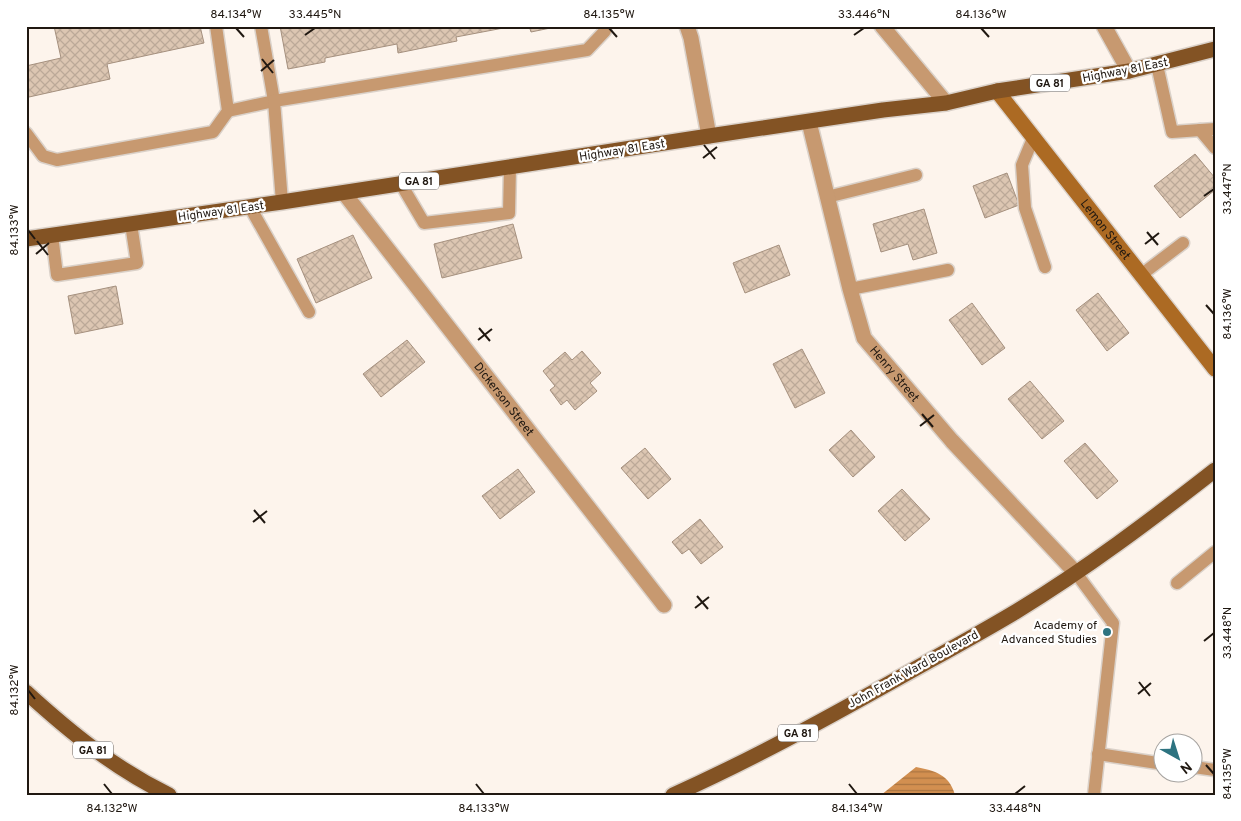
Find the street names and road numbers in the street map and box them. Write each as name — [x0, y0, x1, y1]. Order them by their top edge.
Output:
street label: Highway 81 East — [1081, 55, 1169, 87]
road number: GA 81 — [1030, 75, 1070, 92]
street label: Highway 81 East — [578, 136, 666, 166]
road number: GA 81 — [399, 172, 439, 190]
street label: Lemon Street — [1076, 196, 1134, 264]
street label: Highway 81 East — [177, 198, 265, 226]
street label: Henry Street — [865, 343, 922, 406]
street label: Dickerson Street — [470, 360, 537, 440]
street label: John Frank Ward Boulevard — [845, 627, 981, 712]
road number: GA 81 — [778, 724, 818, 741]
road number: GA 81 — [73, 742, 113, 758]

